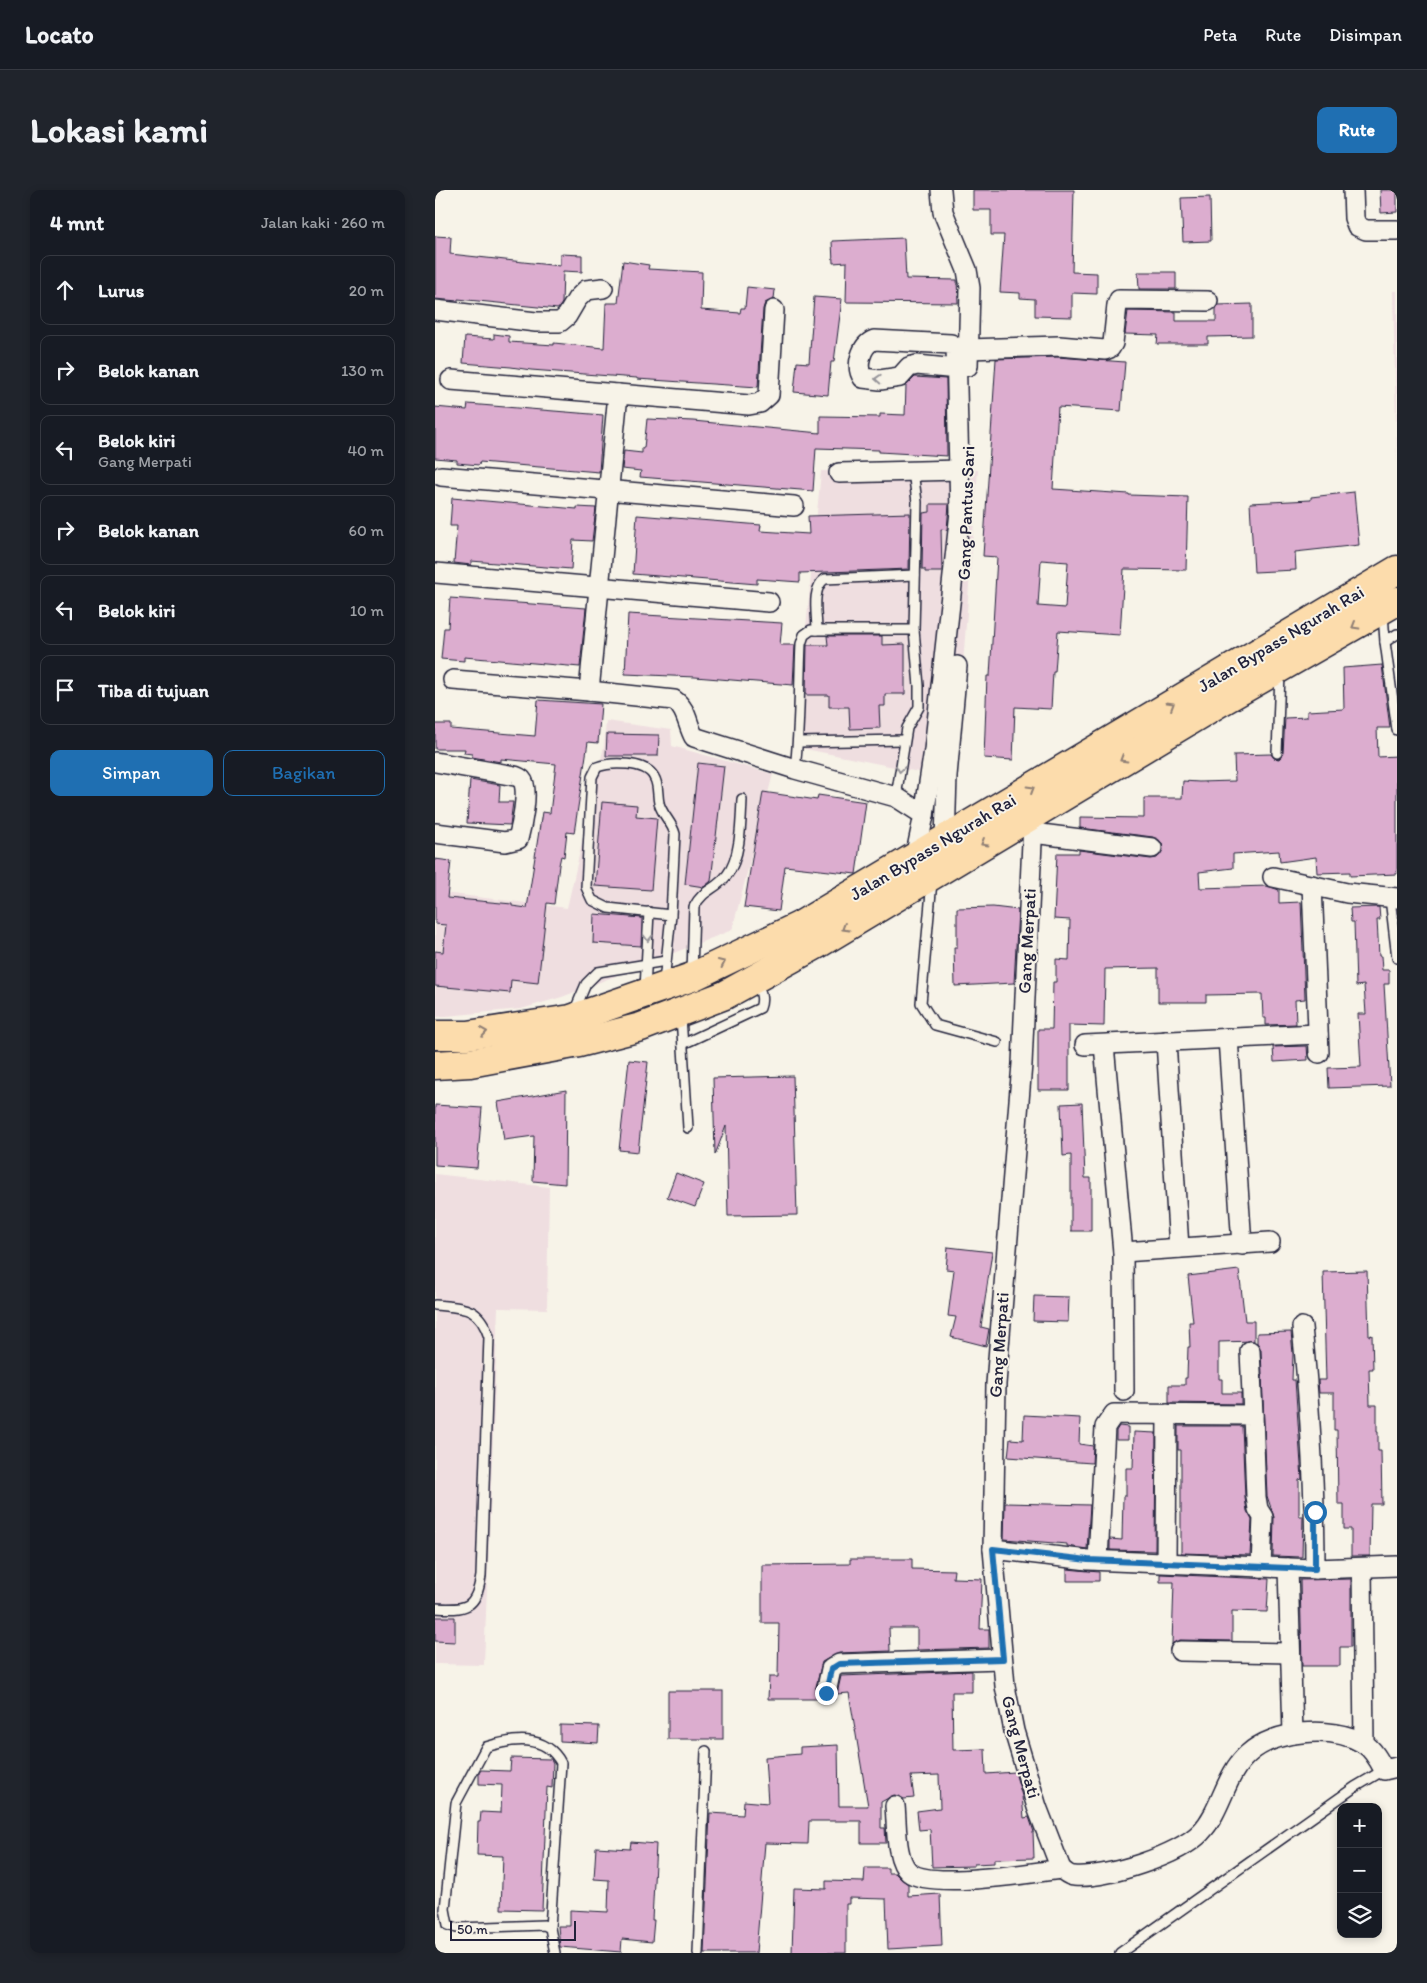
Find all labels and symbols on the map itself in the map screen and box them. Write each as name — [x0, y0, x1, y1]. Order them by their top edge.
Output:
one-way arrow — [874, 374, 882, 385]
street label: Gang Pantus Sari — [953, 445, 979, 581]
street label: Jalan Bypass Ngurah Rai — [1194, 581, 1368, 697]
one-way arrow — [1351, 619, 1360, 629]
one-way arrow — [1165, 702, 1174, 712]
one-way arrow — [1120, 753, 1129, 763]
one-way arrow — [895, 765, 906, 773]
one-way arrow — [1026, 785, 1035, 795]
street label: Jalan Bypass Ngurah Rai — [846, 789, 1020, 905]
one-way arrow — [981, 837, 990, 846]
street label: Gang Merpati — [1013, 888, 1041, 994]
one-way arrow — [842, 921, 851, 931]
one-way arrow — [642, 934, 653, 942]
one-way arrow — [717, 958, 726, 969]
one-way arrow — [479, 1028, 488, 1038]
street label: Gang Merpati — [984, 1292, 1014, 1398]
route start — [1304, 1501, 1327, 1524]
route end — [815, 1682, 838, 1705]
street label: Gang Merpati — [997, 1693, 1045, 1801]
scale bar — [450, 1918, 576, 1941]

